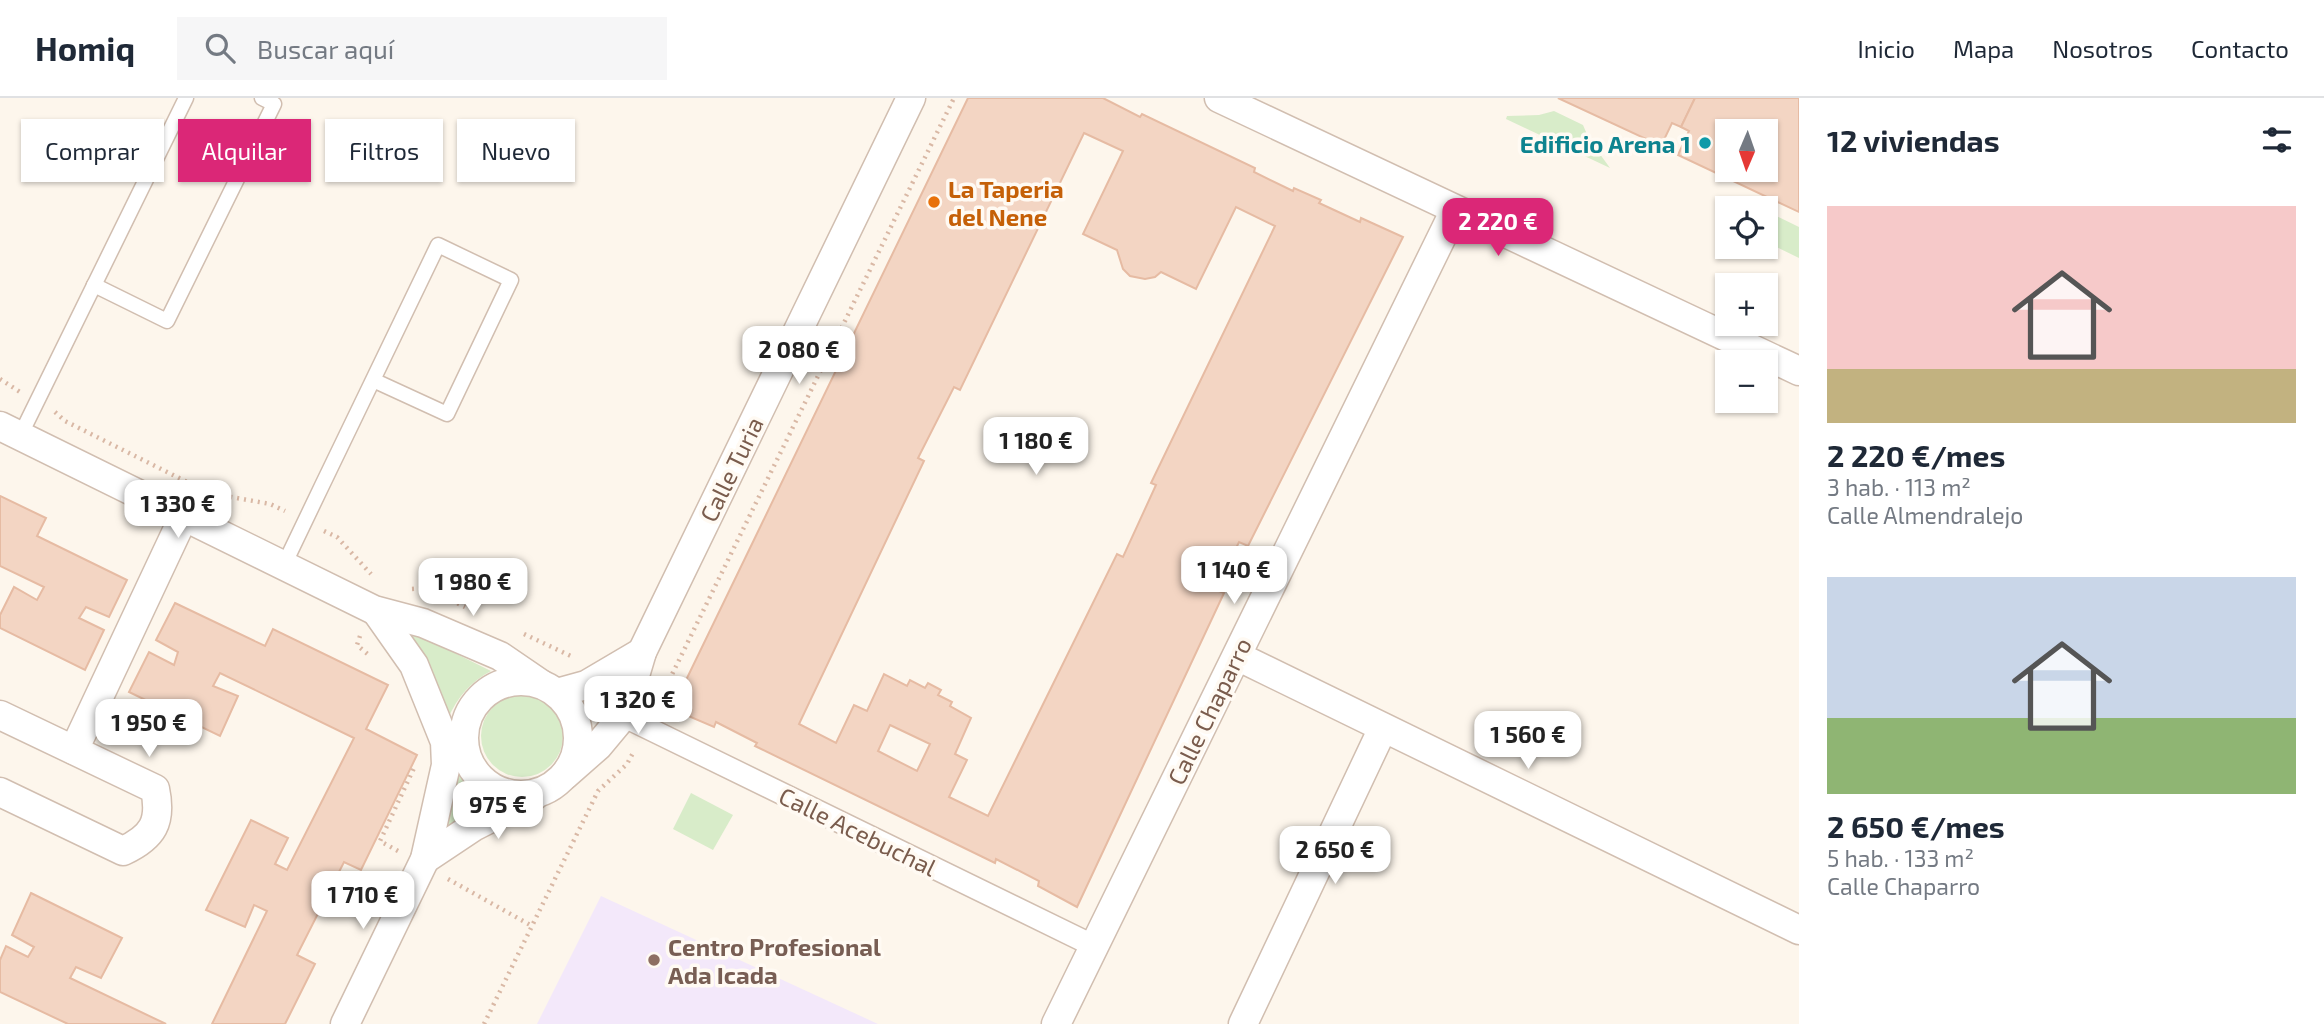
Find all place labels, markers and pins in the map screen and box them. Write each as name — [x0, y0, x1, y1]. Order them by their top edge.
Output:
place label: Edificio Arena 1 — [1520, 129, 1691, 158]
marker: Edificio Arena 1 — [1697, 135, 1713, 151]
place label: La Taperia del Nene — [948, 174, 1064, 231]
marker: La Taperia del Nene — [926, 194, 942, 210]
pin: 2 220 € — [1433, 198, 1563, 258]
pin: 2 080 € — [734, 327, 864, 386]
pin: 1 180 € — [971, 418, 1101, 477]
pin: 1 330 € — [113, 480, 243, 540]
pin: 1 140 € — [1169, 546, 1299, 606]
pin: 1 980 € — [408, 559, 538, 618]
pin: 1 320 € — [573, 676, 703, 736]
pin: 1 950 € — [84, 700, 214, 759]
pin: 1 560 € — [1463, 712, 1593, 771]
pin: 975 € — [449, 782, 547, 841]
pin: 2 650 € — [1270, 826, 1400, 886]
pin: 1 710 € — [298, 872, 428, 931]
place label: Centro Profesional Ada Icada — [668, 932, 881, 989]
marker: Centro Profesional Ada Icada — [646, 952, 662, 968]

